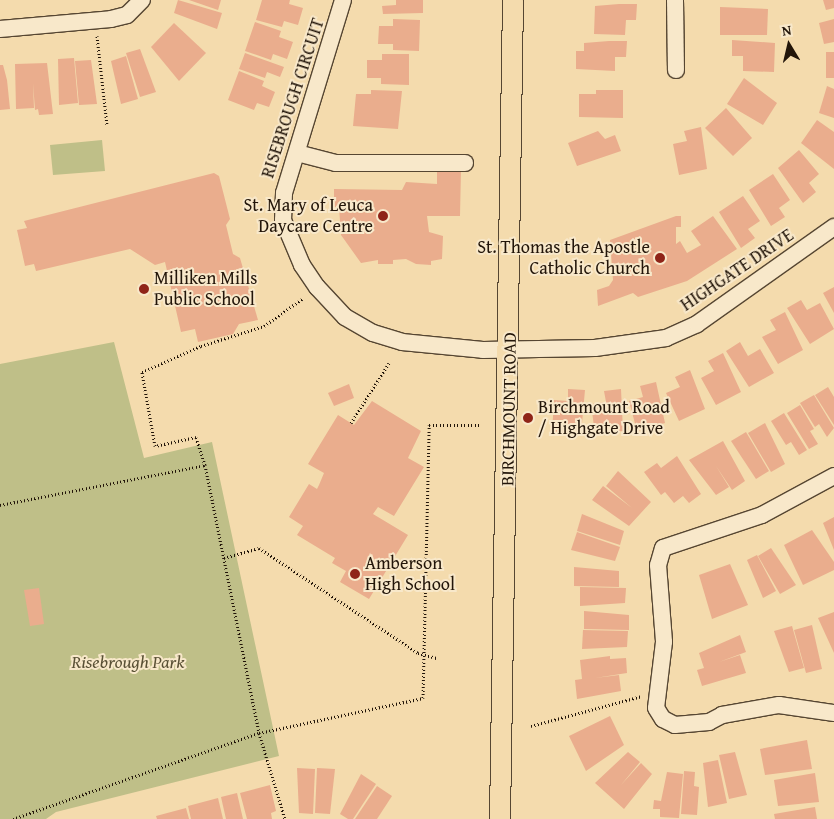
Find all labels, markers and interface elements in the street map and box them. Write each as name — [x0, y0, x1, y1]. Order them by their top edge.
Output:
street label: RISEBROUGH CIRCUIT — [257, 15, 329, 181]
north arrow — [764, 20, 814, 70]
text: N — [780, 20, 793, 41]
place label: St. Mary of Leuca Daycare Centre — [244, 195, 373, 238]
marker: St. Mary of Leuca Daycare Centre — [377, 210, 389, 222]
street label: HIGHGATE DRIVE — [676, 224, 798, 316]
place label: St. Thomas the Apostle Catholic Church — [477, 237, 650, 280]
marker: St. Thomas the Apostle Catholic Church — [654, 252, 666, 264]
place label: Milliken Mills Public School — [154, 268, 257, 310]
marker: Milliken Mills Public School — [138, 283, 150, 295]
street label: BIRCHMOUNT ROAD — [497, 332, 521, 486]
place label: Birchmount Road / Highgate Drive — [538, 397, 670, 439]
marker: Birchmount Road / Highgate Drive — [522, 412, 534, 424]
place label: Amberson High School — [365, 553, 455, 596]
marker: Amberson High School — [349, 568, 361, 580]
park label: Risebrough Park — [72, 651, 184, 673]

